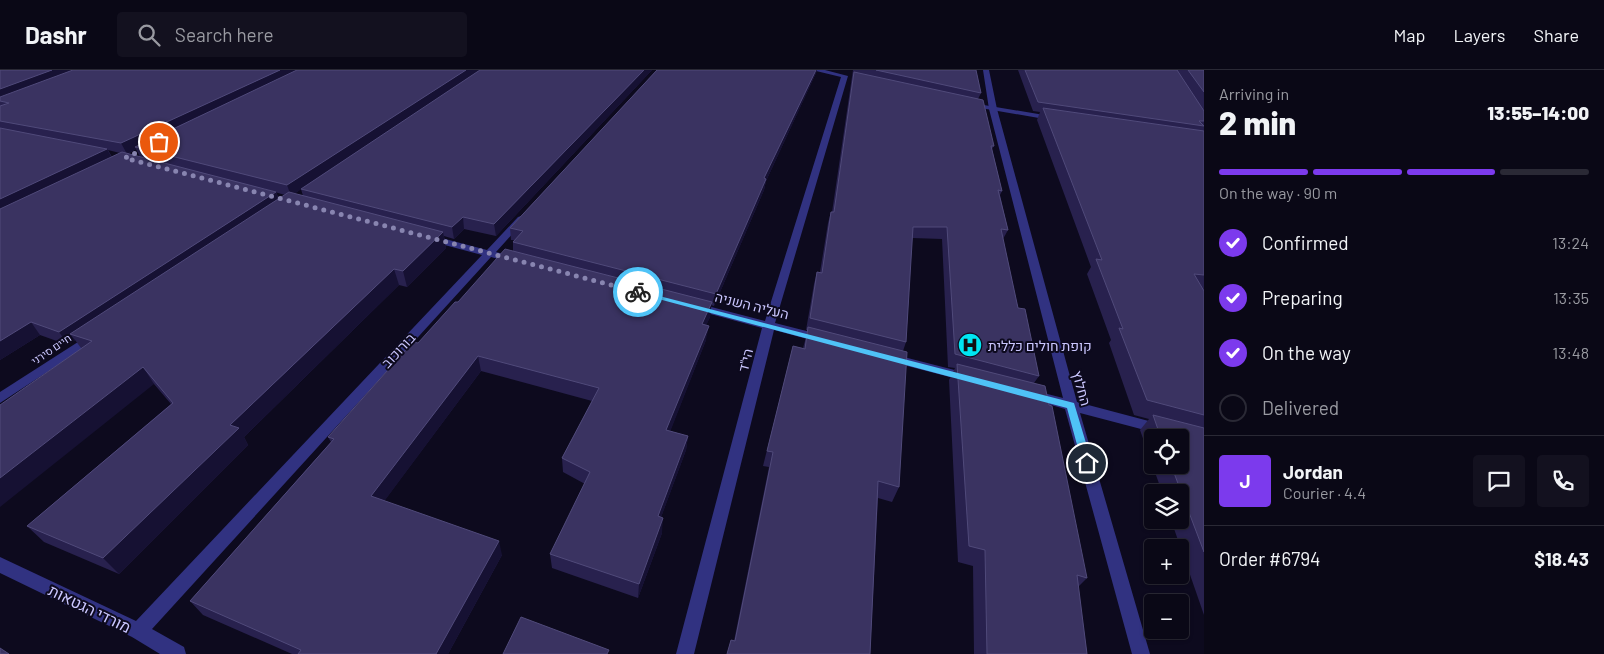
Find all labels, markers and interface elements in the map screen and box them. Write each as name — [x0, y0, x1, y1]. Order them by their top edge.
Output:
search box — [117, 12, 467, 57]
text: Dashr — [25, 20, 87, 49]
icon: search — [135, 21, 163, 49]
text: Search here — [175, 23, 274, 46]
text: Map — [1393, 24, 1425, 46]
text: Layers — [1453, 24, 1506, 46]
text: Share — [1534, 24, 1579, 46]
text: Arriving in — [1219, 84, 1289, 103]
text: 13:55–14:00 — [1487, 101, 1589, 124]
text: 2 min — [1219, 103, 1296, 141]
pin — [138, 121, 180, 163]
icon: bag — [145, 128, 173, 156]
text: On the way · 90 m — [1219, 183, 1337, 202]
icon: check — [1219, 229, 1247, 257]
text: Confirmed — [1262, 231, 1349, 254]
text: 13:24 — [1552, 233, 1589, 252]
courier — [613, 267, 663, 317]
icon: bike — [624, 278, 652, 306]
icon: check — [1219, 284, 1247, 312]
text: Preparing — [1262, 286, 1343, 309]
street label: העליה השניה — [713, 288, 791, 322]
text: 13:35 — [1553, 288, 1589, 307]
street label: בורוכוב — [378, 329, 419, 371]
street label: חיים סירני — [28, 331, 74, 367]
hospital icon: קופת חולים כללית — [957, 332, 983, 358]
place label: קופת חולים כללית — [988, 337, 1092, 354]
icon: check — [1219, 339, 1247, 367]
text: On the way — [1262, 341, 1351, 364]
text: 13:48 — [1553, 343, 1589, 362]
street label: הי"ד — [734, 347, 756, 373]
street label: החלוץ — [1069, 369, 1095, 407]
text: Delivered — [1262, 396, 1339, 419]
map controls — [1144, 429, 1189, 639]
button: locate — [1144, 429, 1189, 474]
pin — [1066, 442, 1108, 484]
icon: home — [1073, 449, 1101, 477]
button: chat — [1473, 455, 1525, 507]
button: phone — [1537, 455, 1589, 507]
text: Jordan — [1283, 460, 1343, 483]
text: J — [1239, 469, 1251, 492]
text: Courier · 4.4 — [1283, 483, 1366, 502]
button: layers — [1144, 484, 1189, 529]
button: + — [1144, 539, 1189, 584]
text: Order #6794 — [1219, 547, 1321, 570]
text: $18.43 — [1534, 547, 1589, 570]
street label: מורדי הגטאות — [46, 580, 134, 636]
button: − — [1144, 594, 1189, 639]

